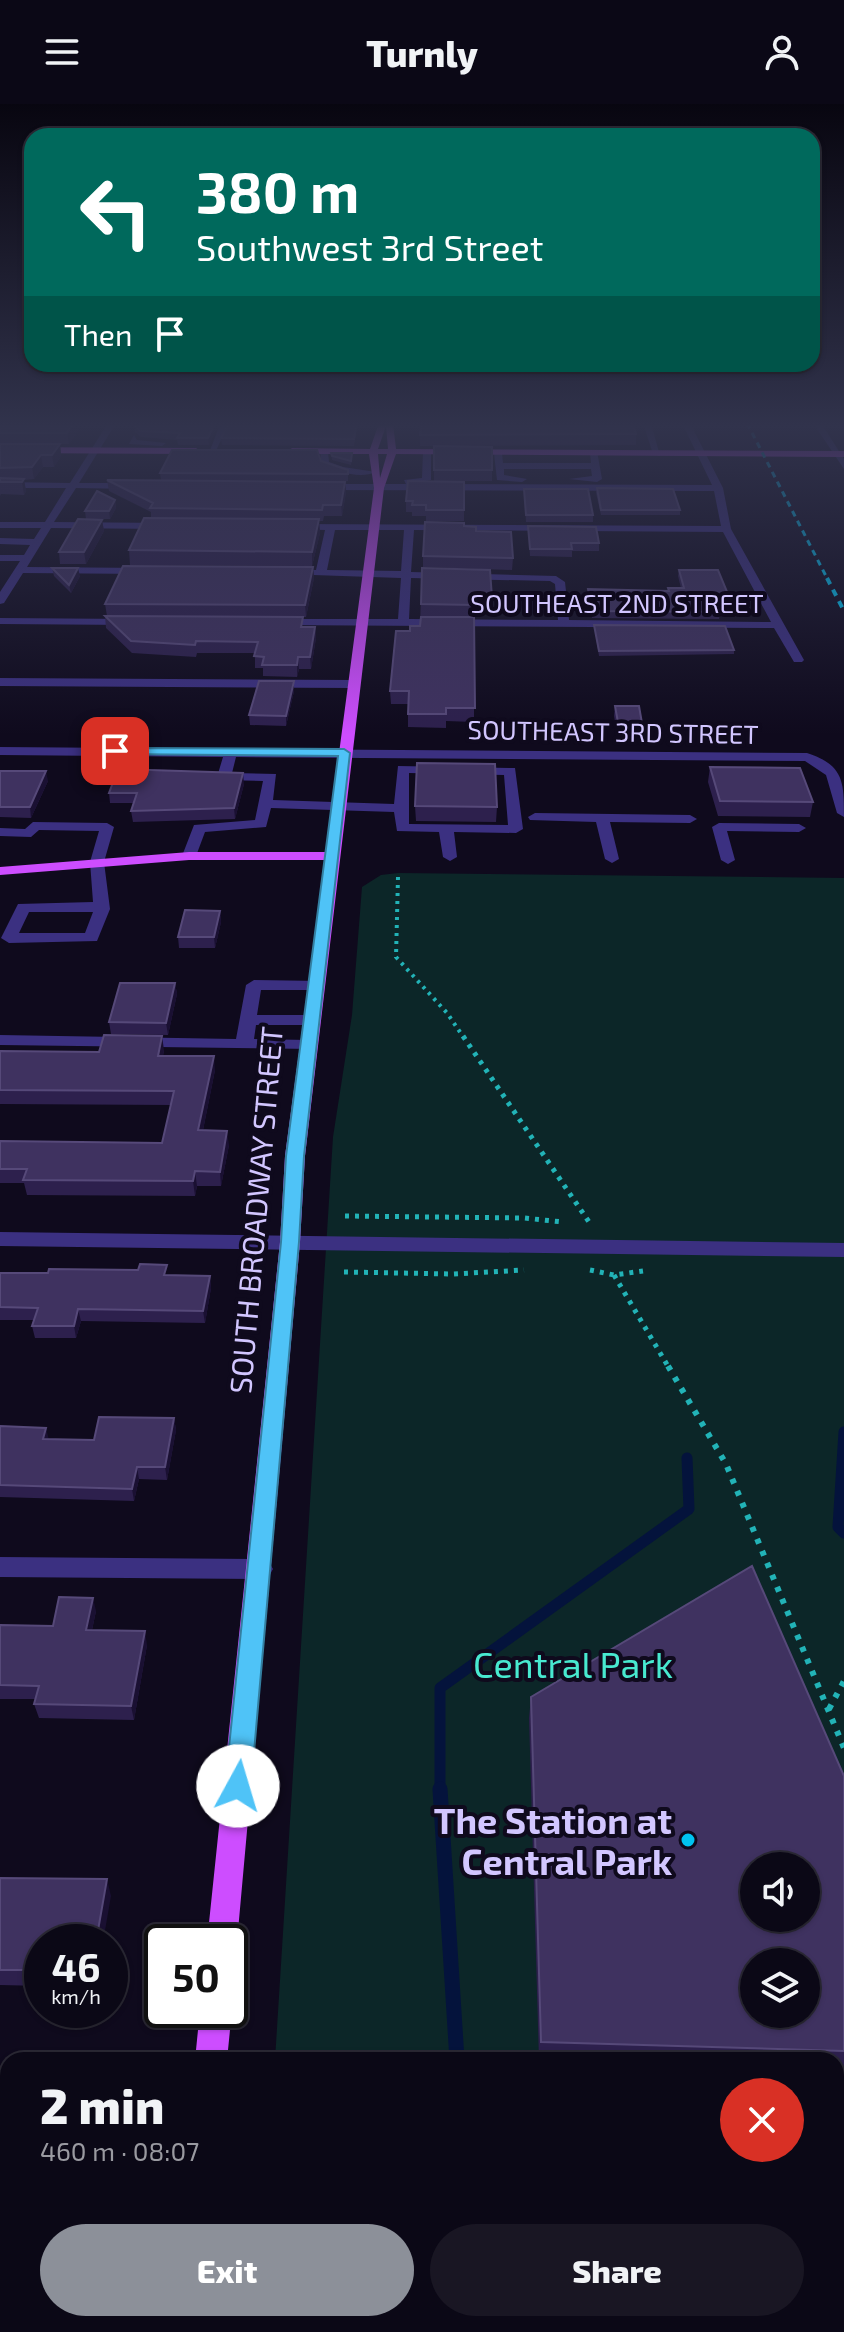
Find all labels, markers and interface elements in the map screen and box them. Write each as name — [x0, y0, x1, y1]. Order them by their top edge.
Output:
icon: menu — [40, 30, 84, 74]
icon: person — [760, 30, 804, 74]
text: Turnly — [366, 31, 478, 74]
text: 380 m — [196, 157, 359, 224]
icon: left — [64, 160, 168, 264]
text: Southwest 3rd Street — [196, 225, 544, 268]
icon: arrive — [148, 312, 192, 356]
text: Then — [64, 316, 132, 352]
street label: SOUTHEAST 2ND STREET — [470, 587, 764, 618]
street label: SOUTHEAST 3RD STREET — [467, 713, 759, 749]
pin — [81, 717, 149, 785]
icon: arrive — [93, 729, 137, 773]
street label: SOUTH BROADWAY STREET — [221, 1025, 289, 1395]
park label: Central Park — [473, 1642, 673, 1685]
position arrow — [196, 1744, 280, 1828]
place label: The Station at Central Park — [434, 1798, 672, 1882]
marker: The Station at Central Park — [679, 1831, 697, 1849]
map controls — [740, 1852, 820, 2028]
button: sound — [740, 1852, 820, 1932]
speed limit sign: 50 — [144, 1924, 248, 2028]
text: 46 — [51, 1942, 101, 1990]
button: layers — [740, 1948, 820, 2028]
text: km/h — [51, 1984, 101, 2008]
text: 2 min — [40, 2076, 164, 2134]
button: close — [720, 2078, 804, 2162]
text: 460 m · 08:07 — [40, 2135, 199, 2166]
button: Exit — [40, 2224, 414, 2316]
button: Share — [430, 2224, 804, 2316]

